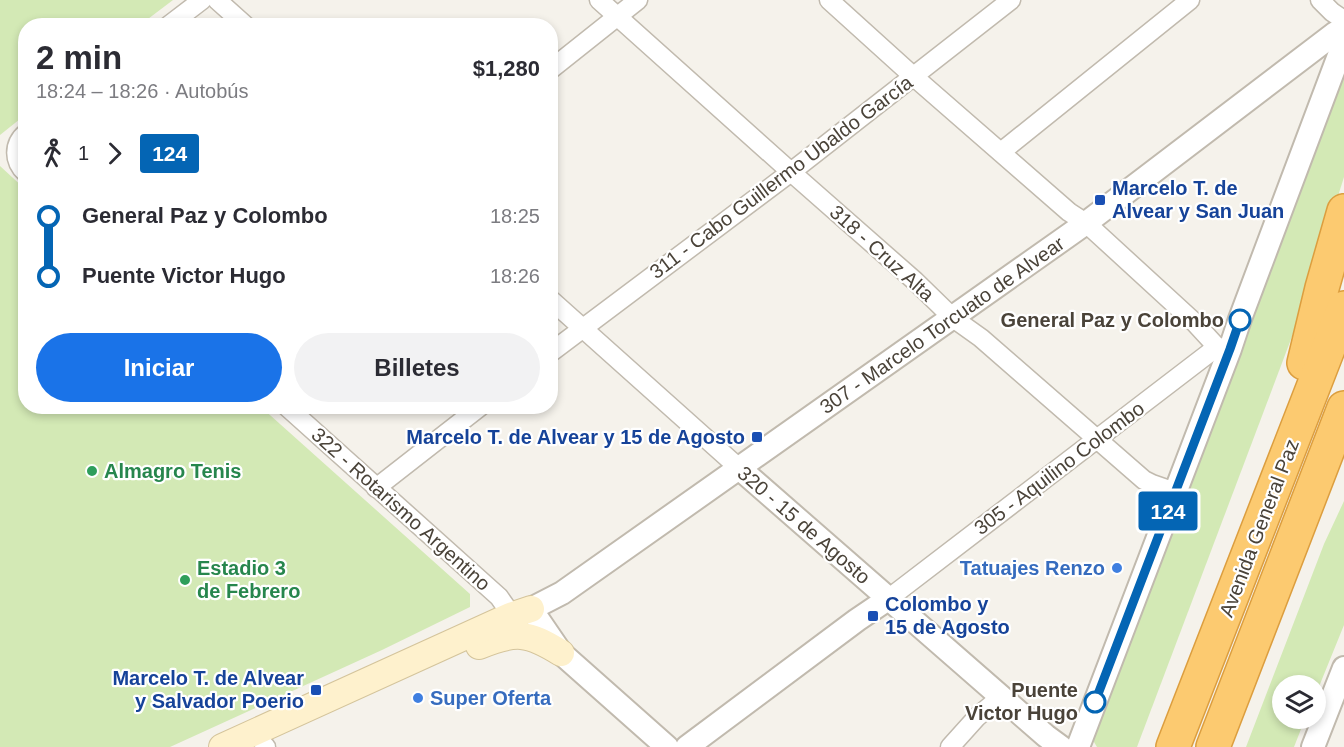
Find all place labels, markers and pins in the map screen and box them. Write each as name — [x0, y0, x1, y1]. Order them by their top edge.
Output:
place label: Marcelo T. de Alvear y San Juan — [1112, 177, 1284, 222]
marker: Marcelo T. de Alvear y San Juan — [1093, 193, 1107, 207]
place label: General Paz y Colombo — [1001, 309, 1224, 331]
marker: General Paz y Colombo — [1229, 309, 1251, 331]
place label: Marcelo T. de Alvear y 15 de Agosto — [406, 426, 745, 448]
marker: Marcelo T. de Alvear y 15 de Agosto — [750, 430, 764, 444]
place label: Almagro Tenis — [104, 460, 241, 482]
marker: Almagro Tenis — [85, 464, 99, 478]
place label: Estadio 3 de Febrero — [197, 557, 300, 602]
place label: Tatuajes Renzo — [960, 557, 1105, 579]
marker: Tatuajes Renzo — [1110, 561, 1124, 575]
marker: Estadio 3 de Febrero — [178, 573, 192, 587]
place label: Colombo y 15 de Agosto — [885, 593, 1010, 638]
marker: Colombo y 15 de Agosto — [866, 609, 880, 623]
place label: Marcelo T. de Alvear y Salvador Poerio — [112, 667, 304, 712]
place label: Puente Victor Hugo — [965, 679, 1078, 724]
marker: Marcelo T. de Alvear y Salvador Poerio — [309, 683, 323, 697]
place label: Super Oferta — [430, 687, 552, 709]
marker: Super Oferta — [411, 691, 425, 705]
marker: Puente Victor Hugo — [1084, 691, 1106, 713]

